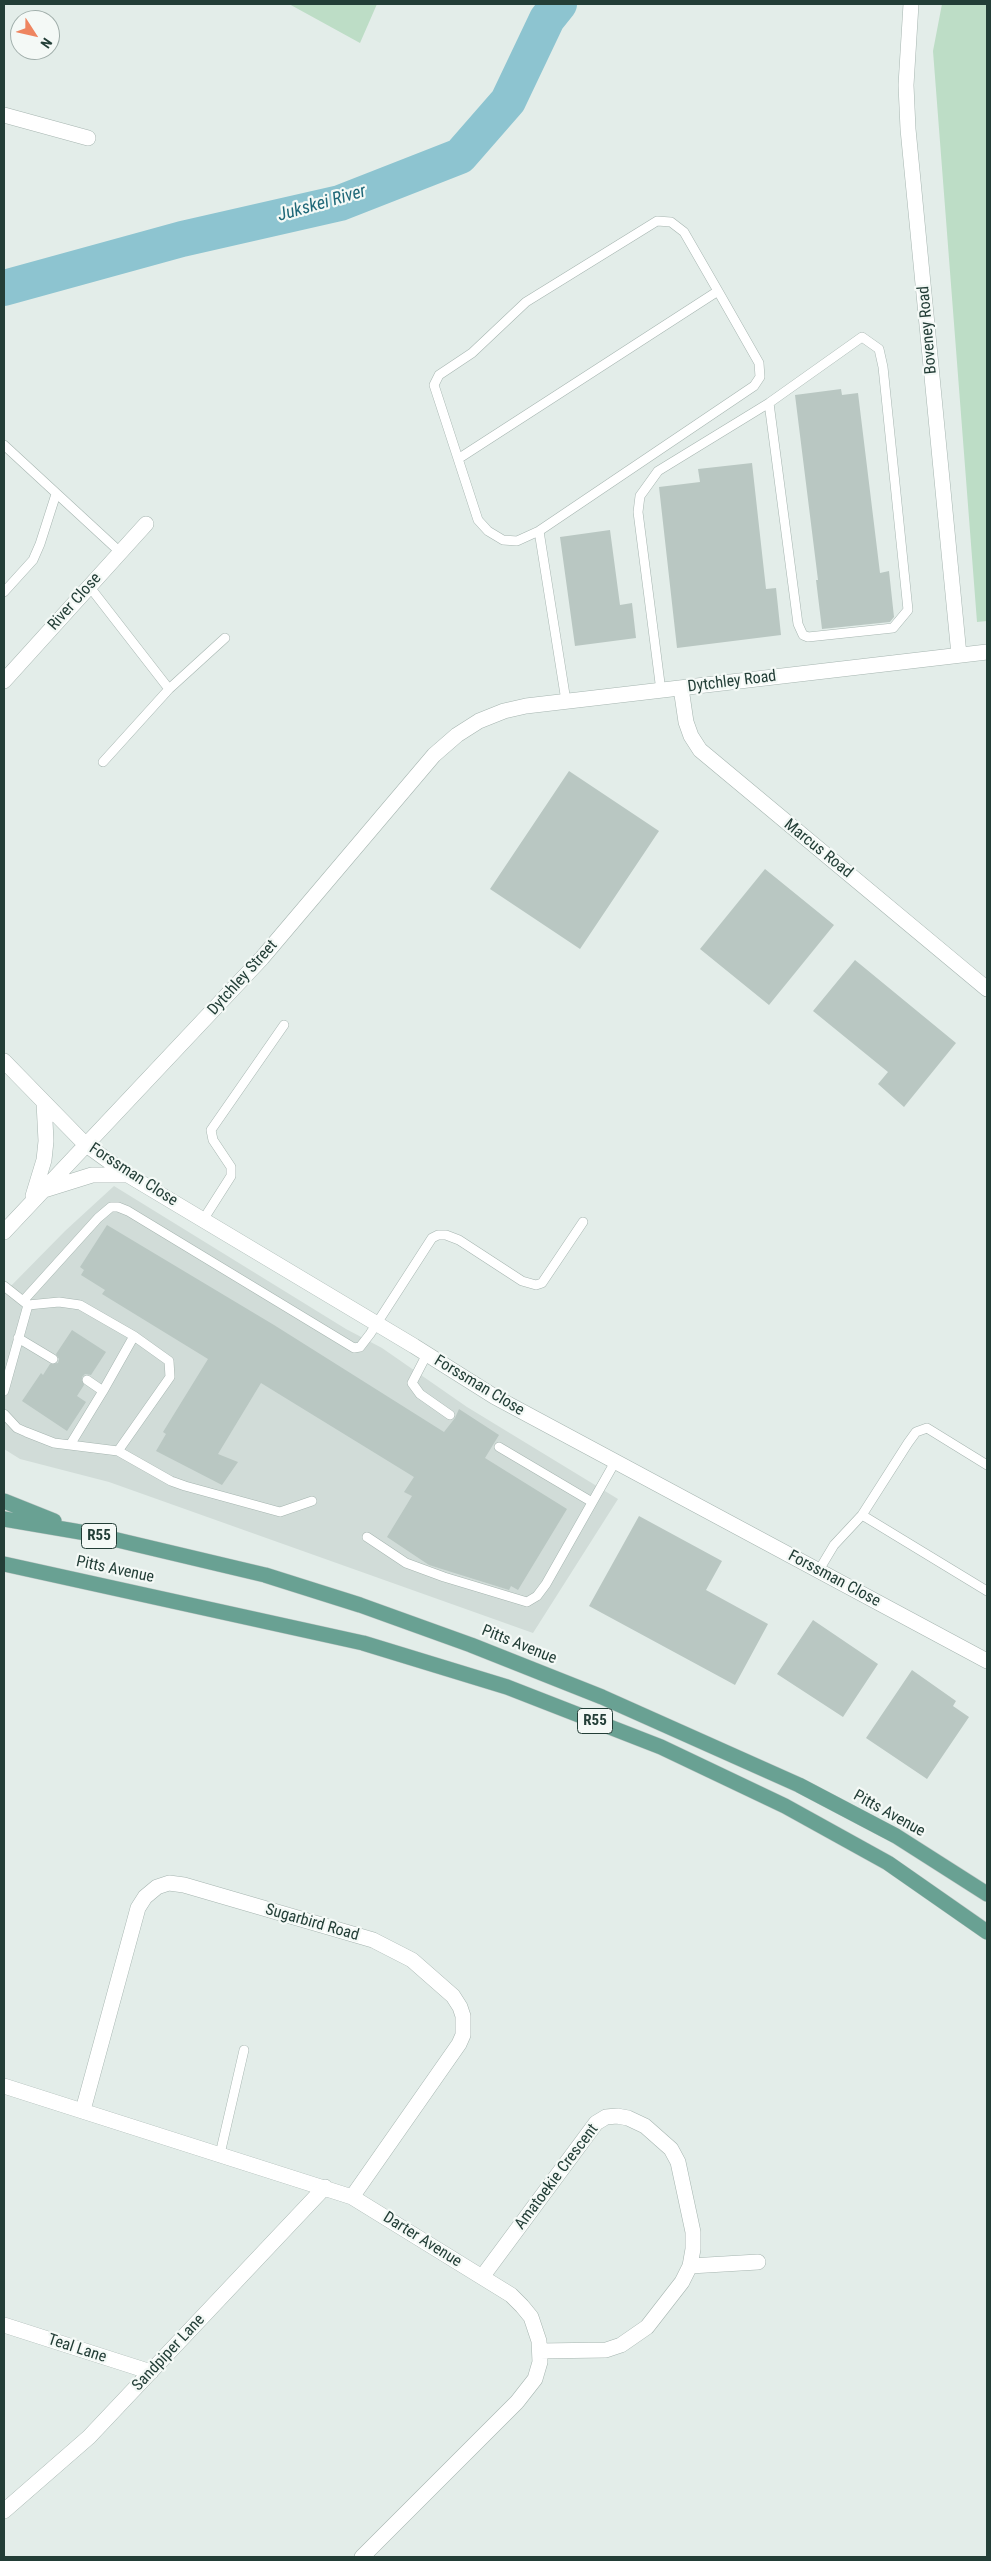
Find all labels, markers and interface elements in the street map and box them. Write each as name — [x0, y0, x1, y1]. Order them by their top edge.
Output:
north arrow — [10, 10, 60, 60]
text: N — [37, 35, 55, 51]
water label: Jukskei River — [275, 181, 369, 227]
street label: Boveney Road — [915, 285, 941, 375]
street label: River Close — [44, 569, 106, 635]
street label: Dytchley Road — [687, 667, 777, 697]
street label: Marcus Road — [780, 816, 856, 882]
street label: Dytchley Street — [204, 936, 282, 1020]
street label: Forssman Close — [85, 1139, 181, 1211]
street label: Forssman Close — [430, 1352, 528, 1420]
road number: R55 — [82, 1524, 116, 1548]
street label: Forssman Close — [785, 1547, 883, 1611]
street label: Pitts Avenue — [74, 1552, 156, 1588]
street label: Pitts Avenue — [479, 1621, 559, 1669]
road number: R55 — [578, 1708, 612, 1734]
street label: Pitts Avenue — [850, 1786, 928, 1842]
street label: Sugarbird Road — [263, 1900, 361, 1946]
street label: Amatoekie Crescent — [511, 2120, 603, 2234]
street label: Darter Avenue — [379, 2208, 465, 2272]
street label: Sandpiper Lane — [129, 2311, 209, 2395]
street label: Teal Lane — [45, 2331, 109, 2367]

